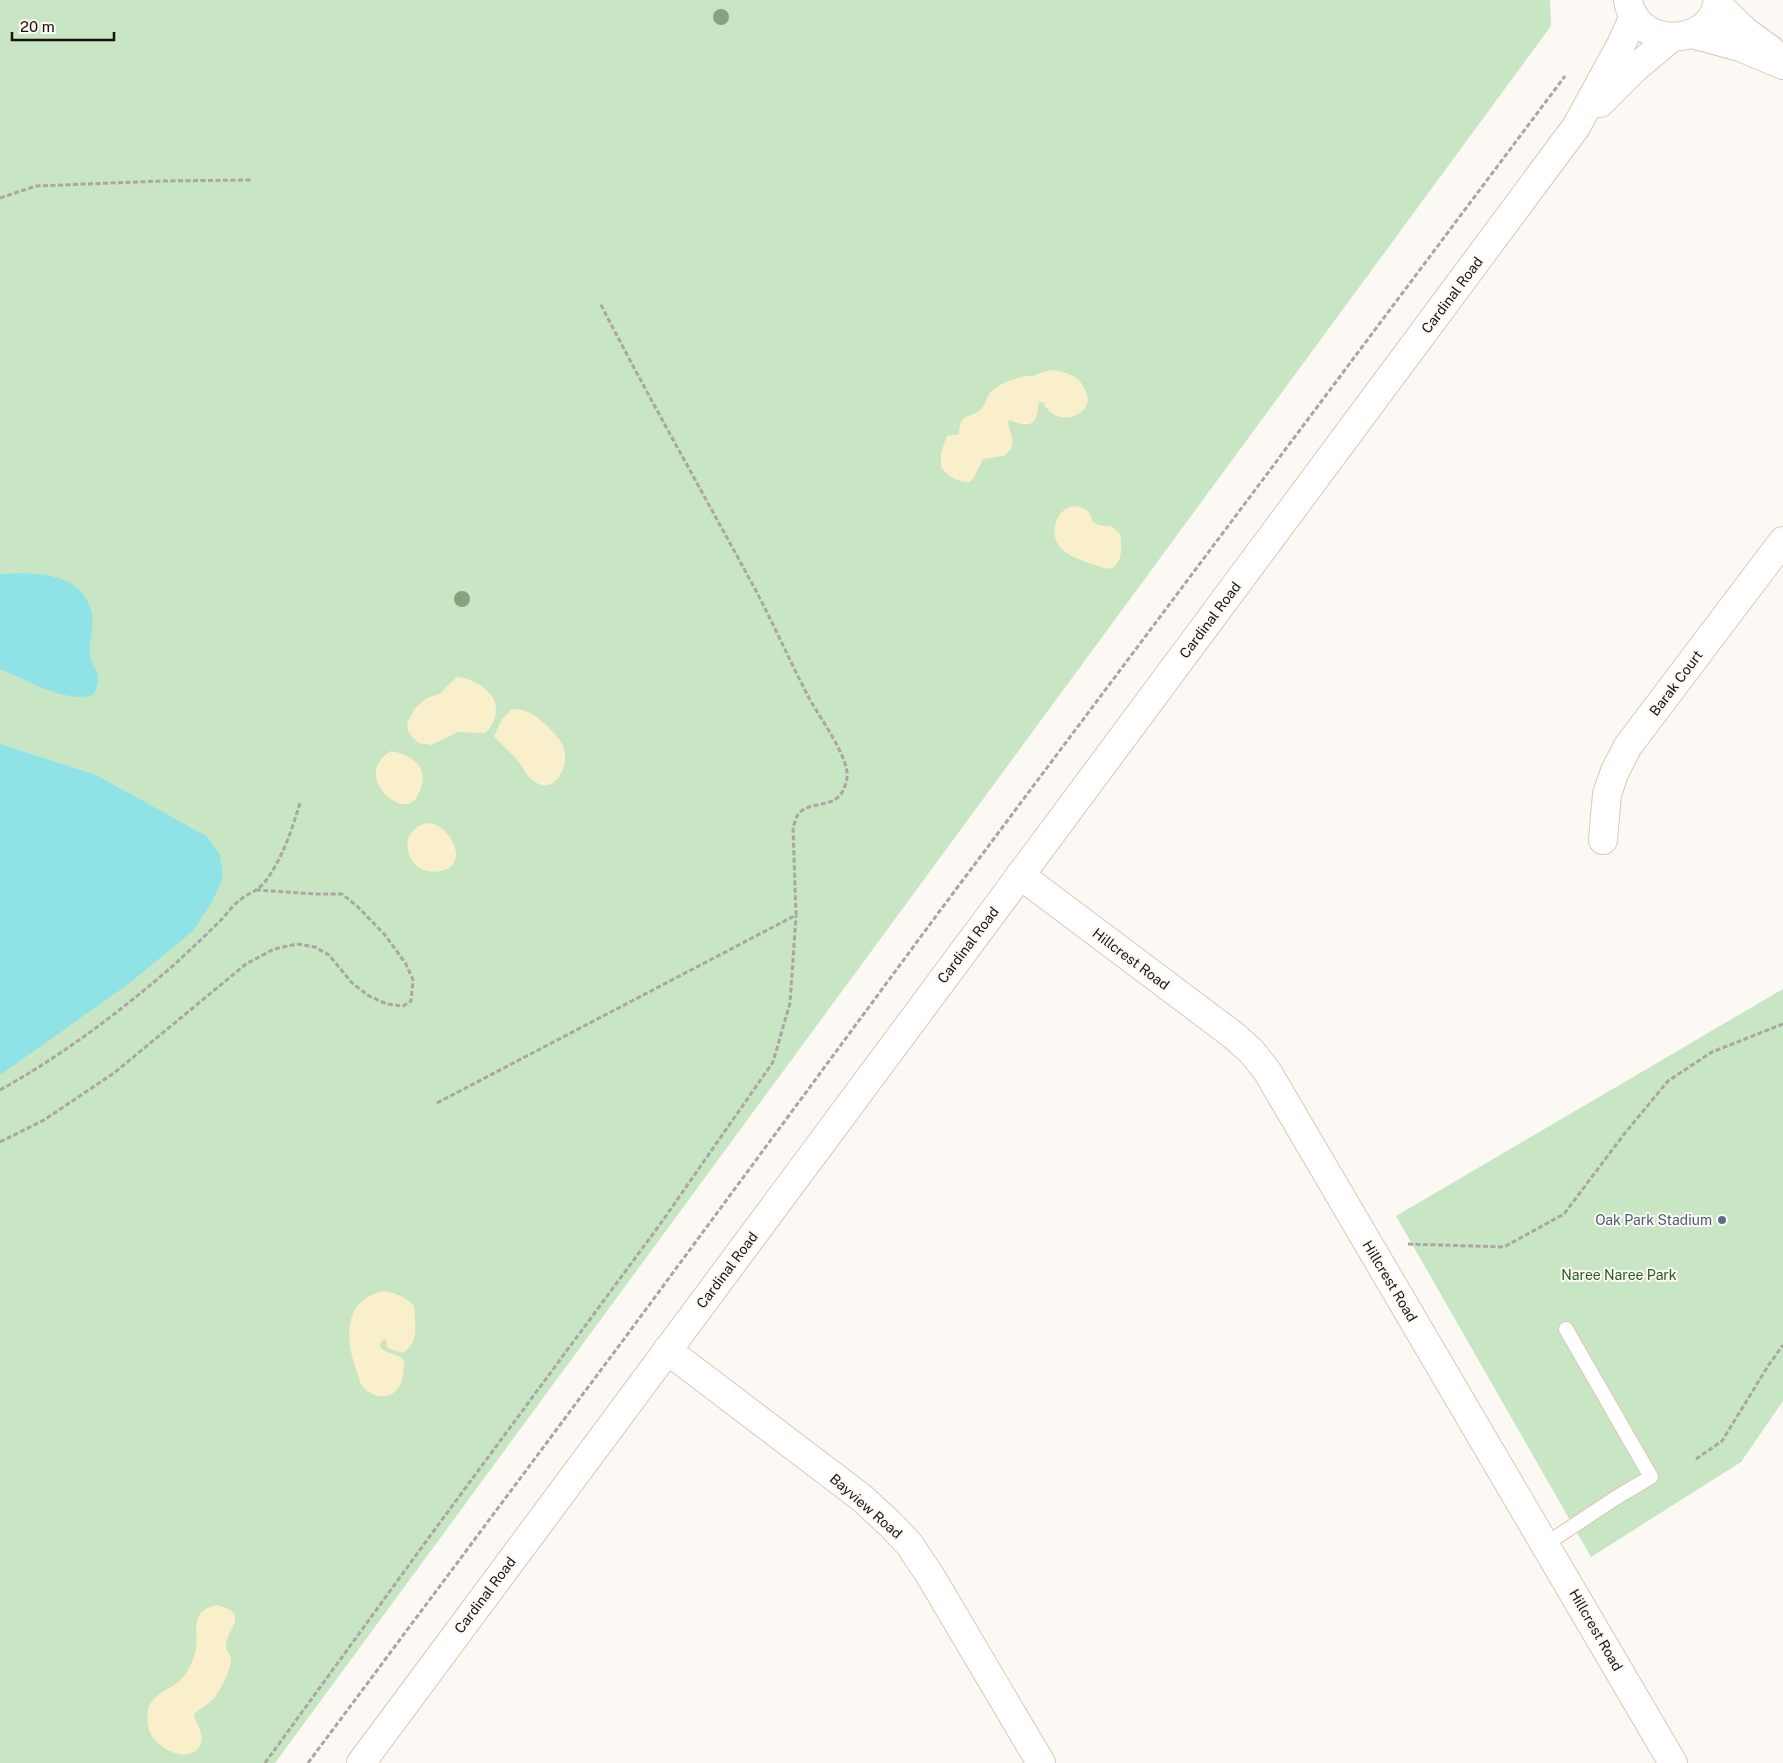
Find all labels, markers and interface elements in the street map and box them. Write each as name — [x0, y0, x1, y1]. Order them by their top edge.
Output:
scale bar — [12, 10, 115, 42]
text: 20 m — [20, 18, 55, 35]
street label: Cardinal Road — [1418, 254, 1486, 336]
street label: Cardinal Road — [1176, 579, 1244, 661]
street label: Barak Court — [1646, 647, 1706, 719]
street label: Cardinal Road — [934, 904, 1002, 986]
street label: Hillcrest Road — [1089, 925, 1173, 993]
place label: Oak Park Stadium — [1595, 1212, 1712, 1228]
marker: Oak Park Stadium — [1716, 1214, 1728, 1226]
street label: Cardinal Road — [693, 1229, 761, 1311]
street label: Hillcrest Road — [1359, 1237, 1421, 1325]
park label: Naree Naree Park — [1561, 1267, 1677, 1283]
street label: Bayview Road — [827, 1470, 905, 1542]
street label: Cardinal Road — [451, 1554, 519, 1636]
street label: Hillcrest Road — [1566, 1586, 1626, 1674]

